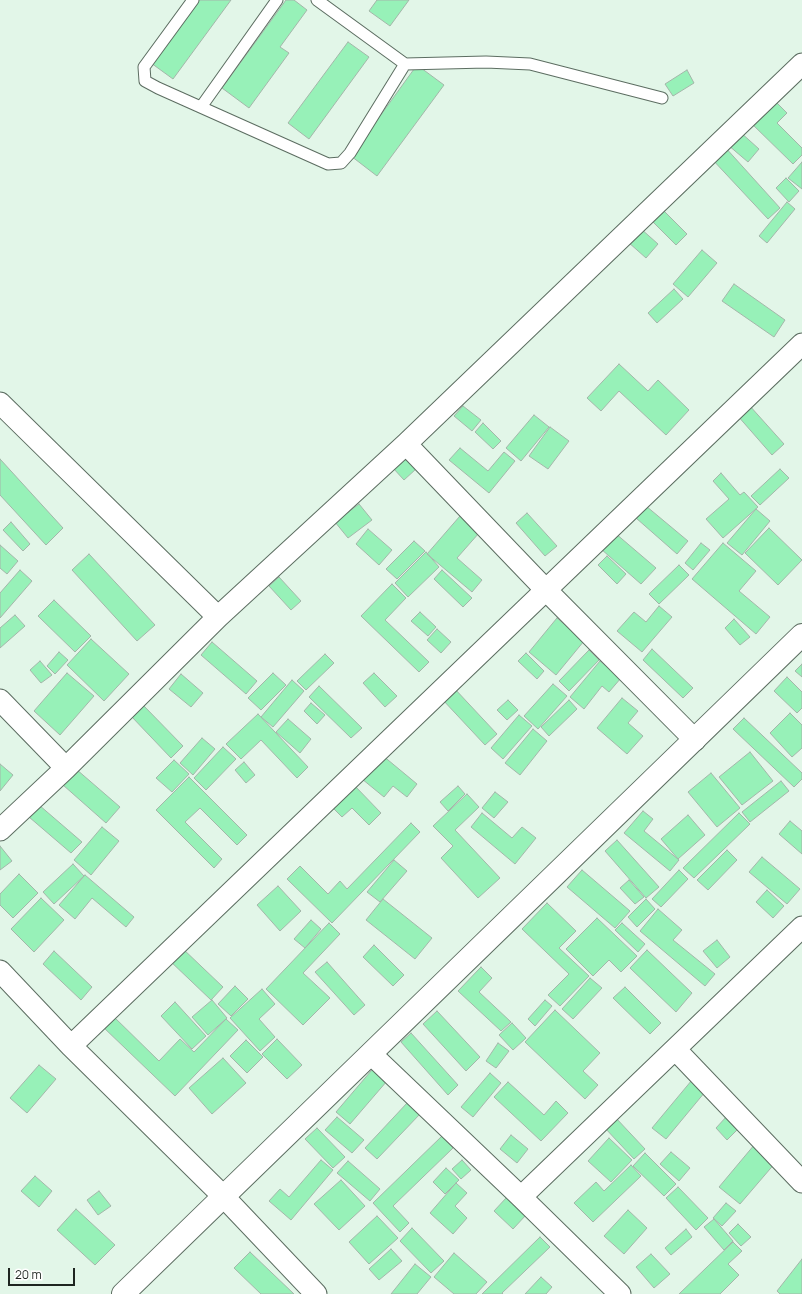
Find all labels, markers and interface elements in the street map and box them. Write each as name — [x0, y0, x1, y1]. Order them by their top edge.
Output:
scale bar — [10, 1260, 77, 1286]
text: 20 m — [15, 1266, 42, 1283]

